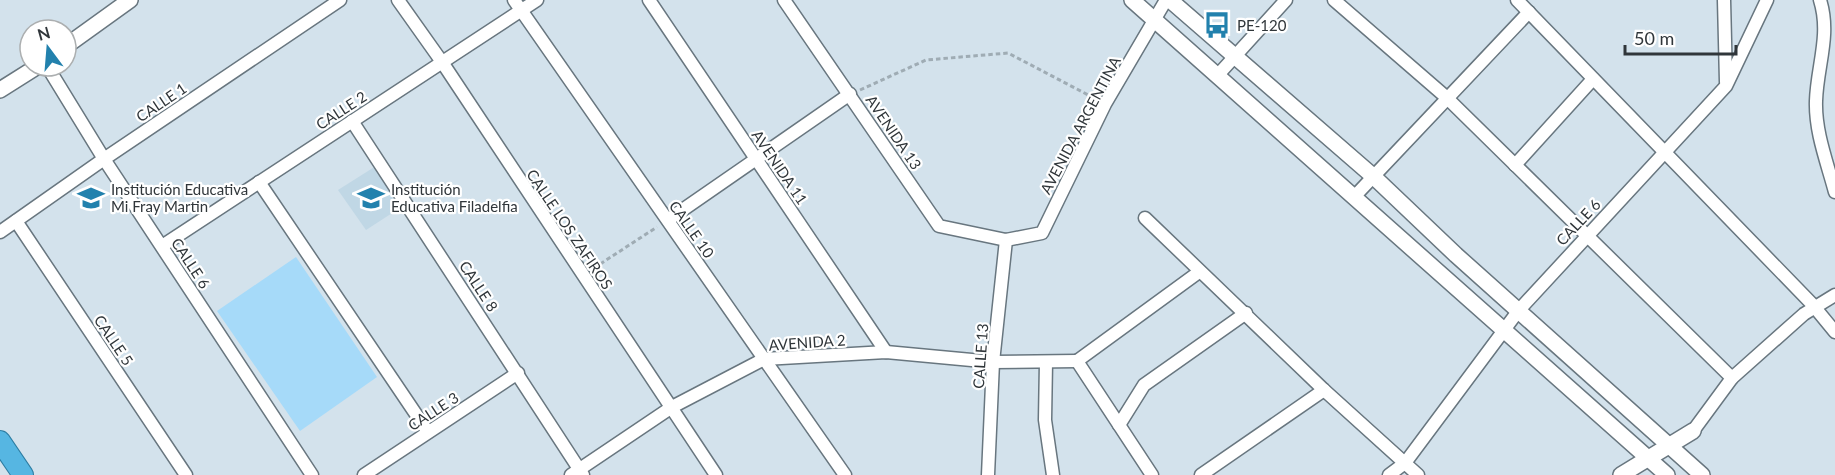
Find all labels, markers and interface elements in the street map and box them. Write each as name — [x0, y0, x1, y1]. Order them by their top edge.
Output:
bus stop icon: PE-120 — [1202, 10, 1232, 40]
place label: PE-120 — [1237, 16, 1287, 34]
north arrow — [18, 18, 78, 78]
scale bar — [1625, 18, 1736, 56]
text: N — [35, 22, 52, 44]
text: 50 m — [1634, 27, 1674, 49]
street label: AVENIDA ARGENTINA — [1036, 52, 1124, 197]
street label: CALLE 1 — [132, 79, 190, 125]
street label: CALLE 2 — [312, 87, 370, 133]
street label: AVENIDA 13 — [863, 91, 925, 173]
street label: AVENIDA 11 — [749, 126, 811, 208]
street label: CALLE LOS ZAFIROS — [523, 166, 617, 292]
place label: Institución Educativa Mi Fray Martin — [111, 180, 248, 215]
place label: Institución Educativa Filadelfia — [391, 180, 518, 215]
school or university icon: Institución Educativa Mi Fray Martin — [76, 183, 106, 213]
school or university icon: Institución Educativa Filadelfia — [356, 183, 386, 213]
street label: CALLE 6 — [1552, 195, 1604, 249]
street label: CALLE 10 — [666, 197, 718, 261]
street label: CALLE 6 — [168, 234, 214, 292]
street label: CALLE 8 — [456, 257, 502, 315]
street label: CALLE 5 — [91, 311, 137, 369]
street label: CALLE 13 — [969, 323, 991, 389]
street label: AVENIDA 2 — [768, 330, 846, 354]
street label: CALLE 3 — [404, 388, 462, 434]

